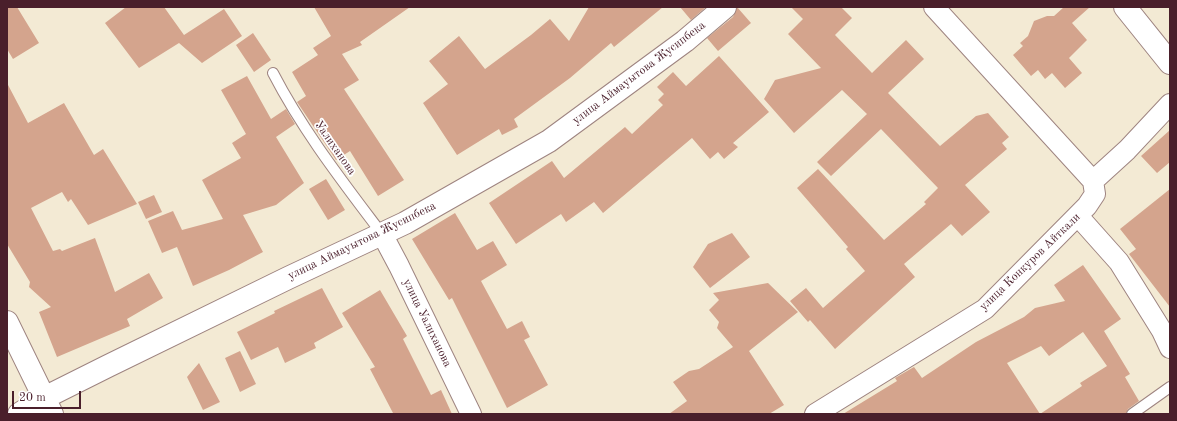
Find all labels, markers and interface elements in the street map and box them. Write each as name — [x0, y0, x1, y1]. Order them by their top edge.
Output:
street label: улица Аймауытова Жусипбека — [570, 18, 708, 128]
street label: Уалиханова — [311, 118, 359, 178]
street label: улица Аймауытова Жусипбека — [286, 199, 438, 283]
street label: улица Конкуров Айткали — [977, 210, 1083, 314]
street label: улица Уалиханова — [399, 276, 455, 370]
scale bar — [14, 383, 83, 409]
text: 20 m — [19, 392, 46, 404]

